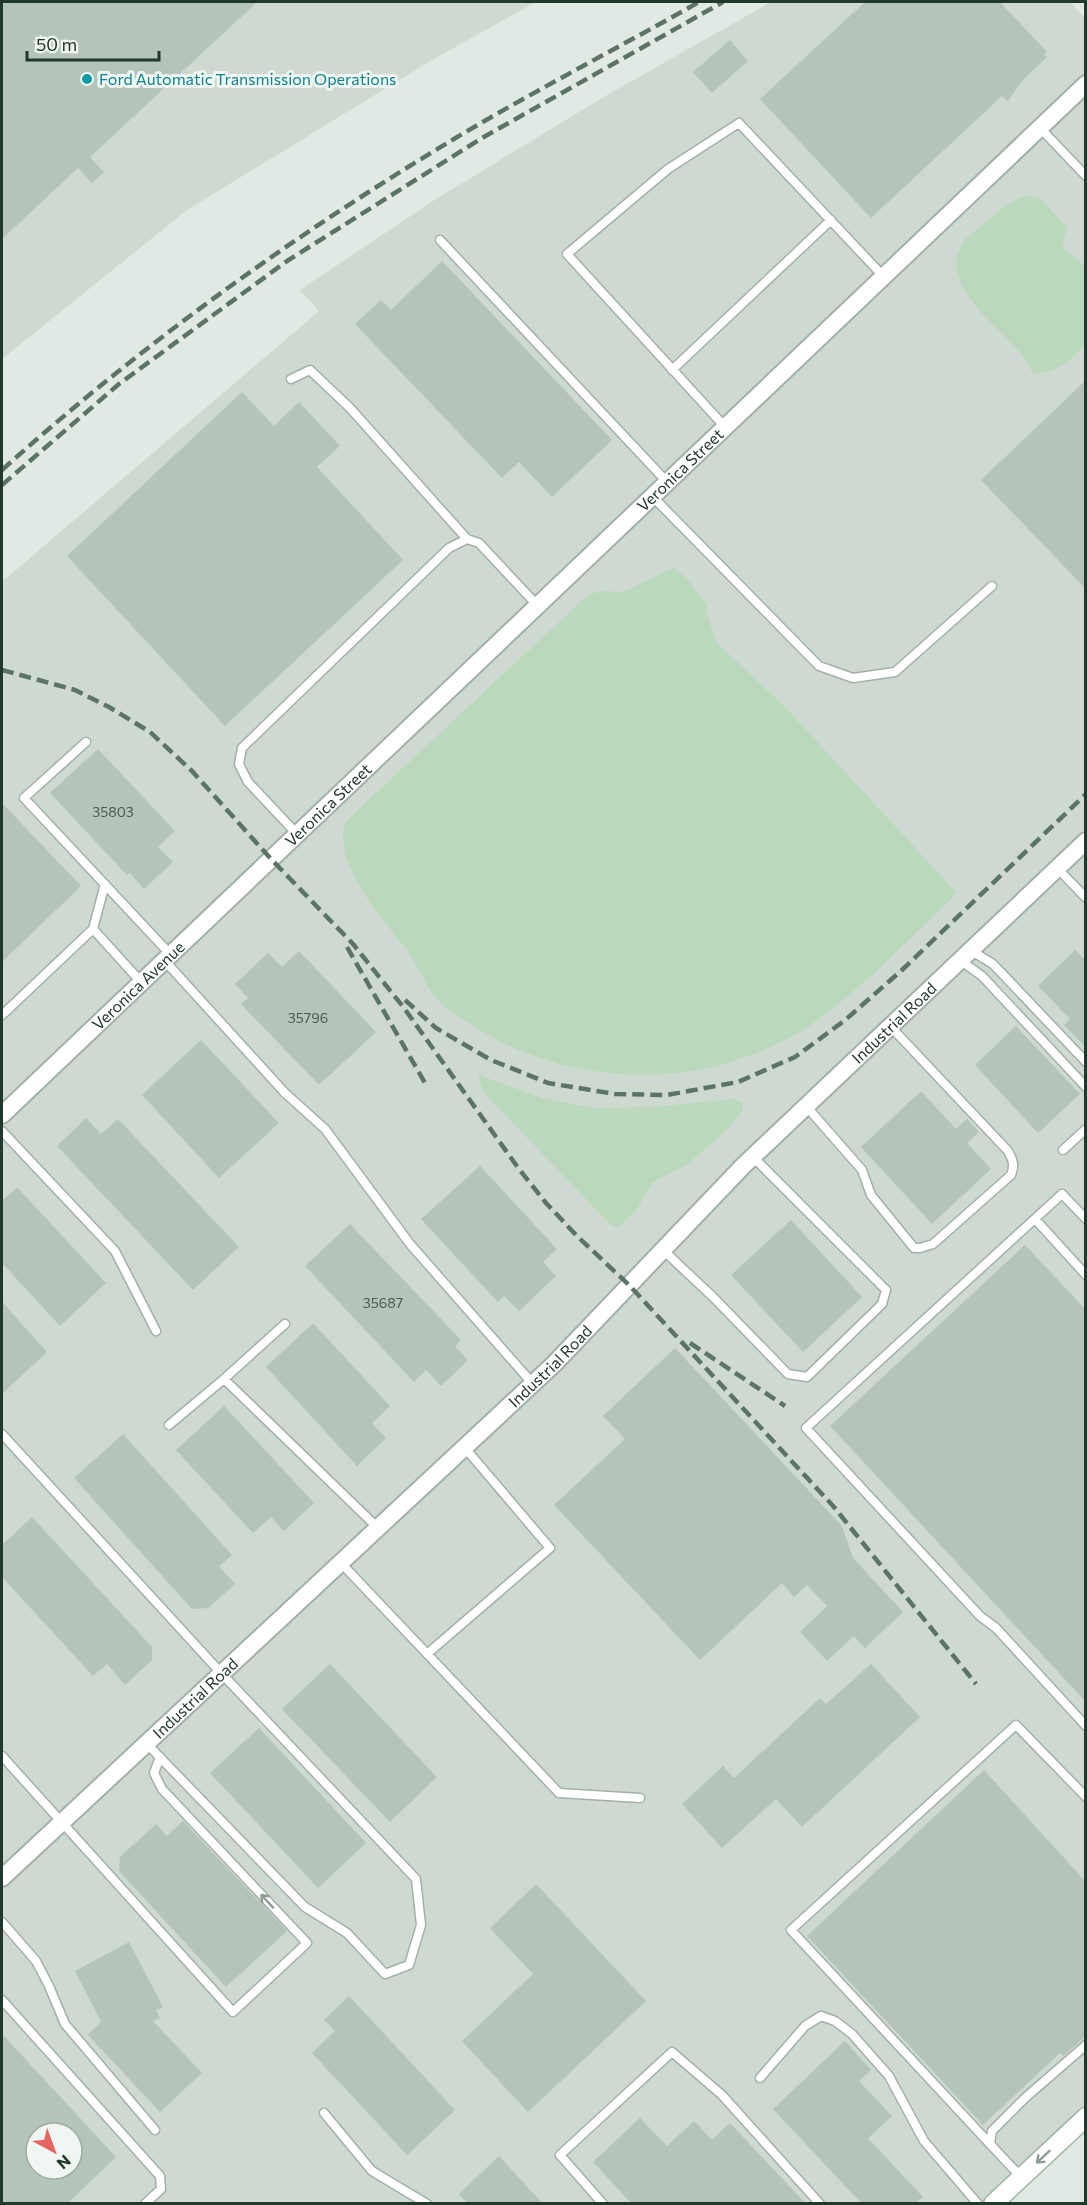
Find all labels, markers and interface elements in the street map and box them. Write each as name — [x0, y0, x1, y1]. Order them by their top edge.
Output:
scale bar — [27, 24, 159, 62]
text: 50 m — [36, 33, 77, 55]
place label: Ford Automatic Transmission Operations — [99, 69, 396, 88]
marker: Ford Automatic Transmission Operations — [80, 72, 94, 86]
street label: Veronica Street — [633, 424, 727, 515]
street label: Veronica Street — [281, 759, 375, 850]
house number: 35803 — [92, 803, 134, 820]
street label: Veronica Avenue — [88, 937, 188, 1033]
street label: Industrial Road — [848, 978, 940, 1067]
house number: 35796 — [288, 1009, 328, 1026]
house number: 35687 — [363, 1294, 403, 1311]
street label: Industrial Road — [504, 1321, 595, 1411]
street label: Industrial Road — [148, 1654, 241, 1742]
one-way arrow — [260, 1893, 274, 1908]
north arrow — [24, 2121, 84, 2181]
one-way arrow — [1035, 2150, 1050, 2164]
text: N — [53, 2152, 75, 2174]

